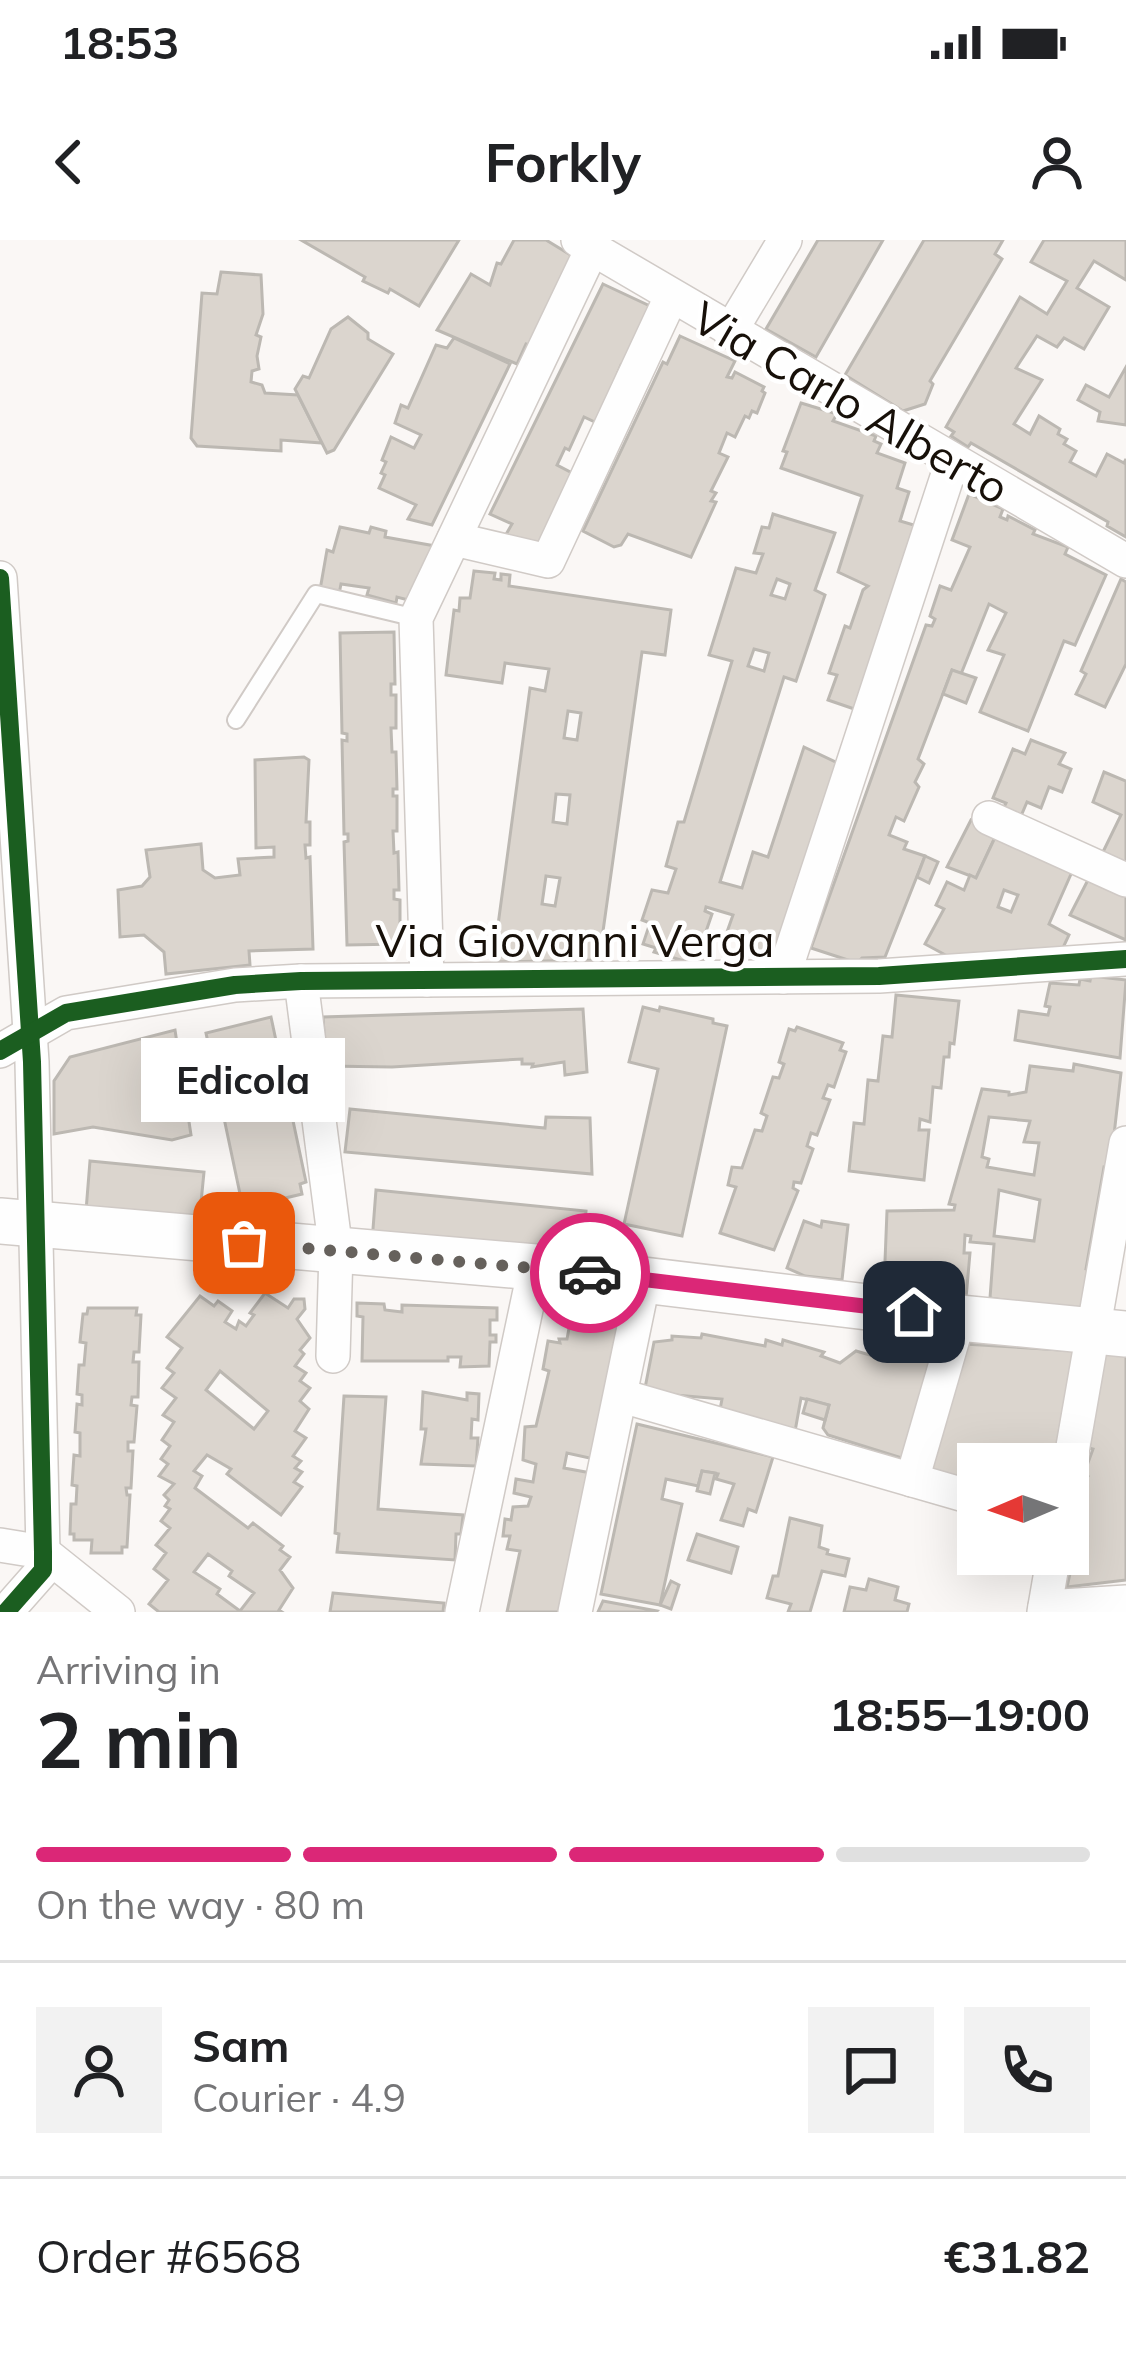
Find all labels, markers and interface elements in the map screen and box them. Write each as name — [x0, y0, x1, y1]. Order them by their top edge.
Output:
text: 18:53 — [60, 14, 179, 70]
text: Forkly — [485, 128, 641, 196]
icon: back — [36, 129, 102, 195]
icon: person — [1024, 129, 1090, 195]
street label: Via Carlo Alberto — [683, 289, 1019, 515]
street label: Via Giovanni Verga — [376, 912, 774, 968]
callout: Edicola — [142, 1039, 346, 1123]
text: Edicola — [176, 1055, 310, 1104]
pin — [193, 1192, 295, 1294]
icon: bag — [211, 1210, 277, 1276]
courier — [530, 1213, 650, 1333]
icon: car — [557, 1240, 623, 1306]
pin — [863, 1261, 965, 1363]
icon: home — [881, 1279, 947, 1345]
north arrow — [957, 1443, 1089, 1575]
map controls — [957, 1443, 1089, 1575]
text: Arriving in — [36, 1645, 221, 1694]
text: 18:55–19:00 — [829, 1686, 1090, 1742]
text: 2 min — [36, 1690, 242, 1788]
text: On the way · 80 m — [36, 1880, 365, 1929]
button: person — [36, 2007, 162, 2133]
button: chat — [808, 2007, 934, 2133]
button: phone — [964, 2007, 1090, 2133]
text: Sam — [192, 2017, 289, 2073]
text: Courier · 4.9 — [192, 2073, 406, 2122]
text: Order #6568 — [36, 2228, 301, 2284]
text: €31.82 — [944, 2228, 1090, 2284]

